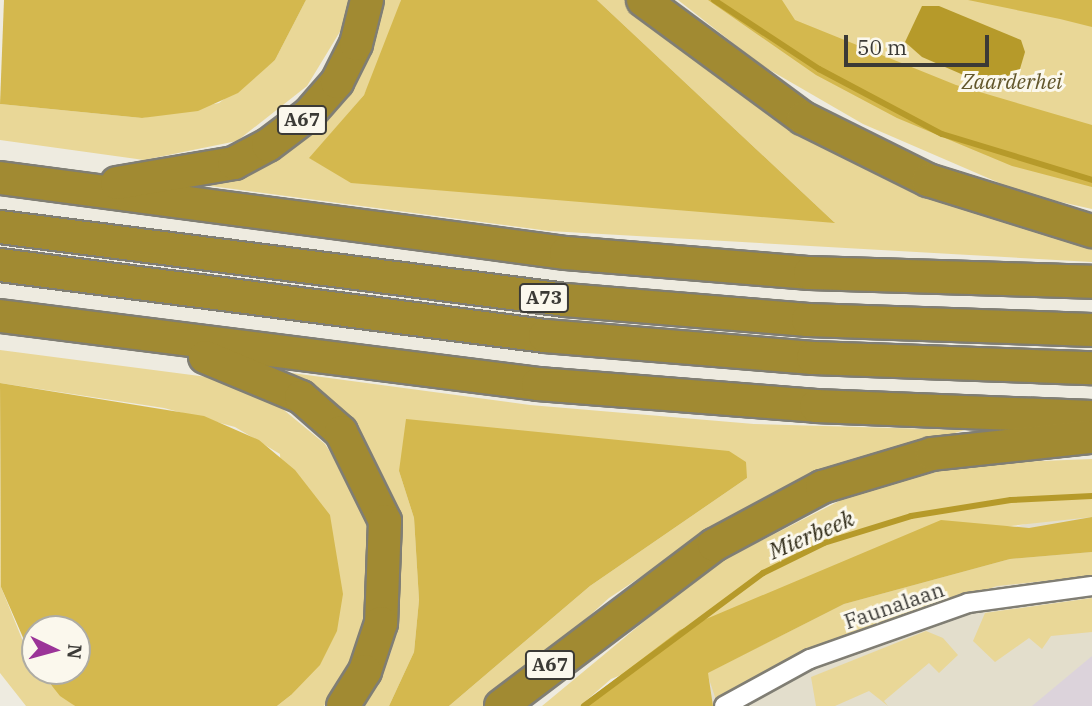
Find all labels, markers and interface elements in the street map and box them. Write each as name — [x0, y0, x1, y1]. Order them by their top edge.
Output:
scale bar — [847, 21, 992, 65]
text: 50 m — [857, 33, 907, 61]
park label: Zaarderhei — [962, 68, 1062, 94]
road number: A67 — [276, 104, 328, 136]
road number: A73 — [518, 282, 570, 314]
water label: Mierbeek — [764, 504, 858, 564]
street label: Faunalaan — [841, 576, 947, 634]
north arrow — [21, 615, 91, 685]
text: N — [62, 643, 88, 660]
road number: A67 — [524, 650, 576, 680]

